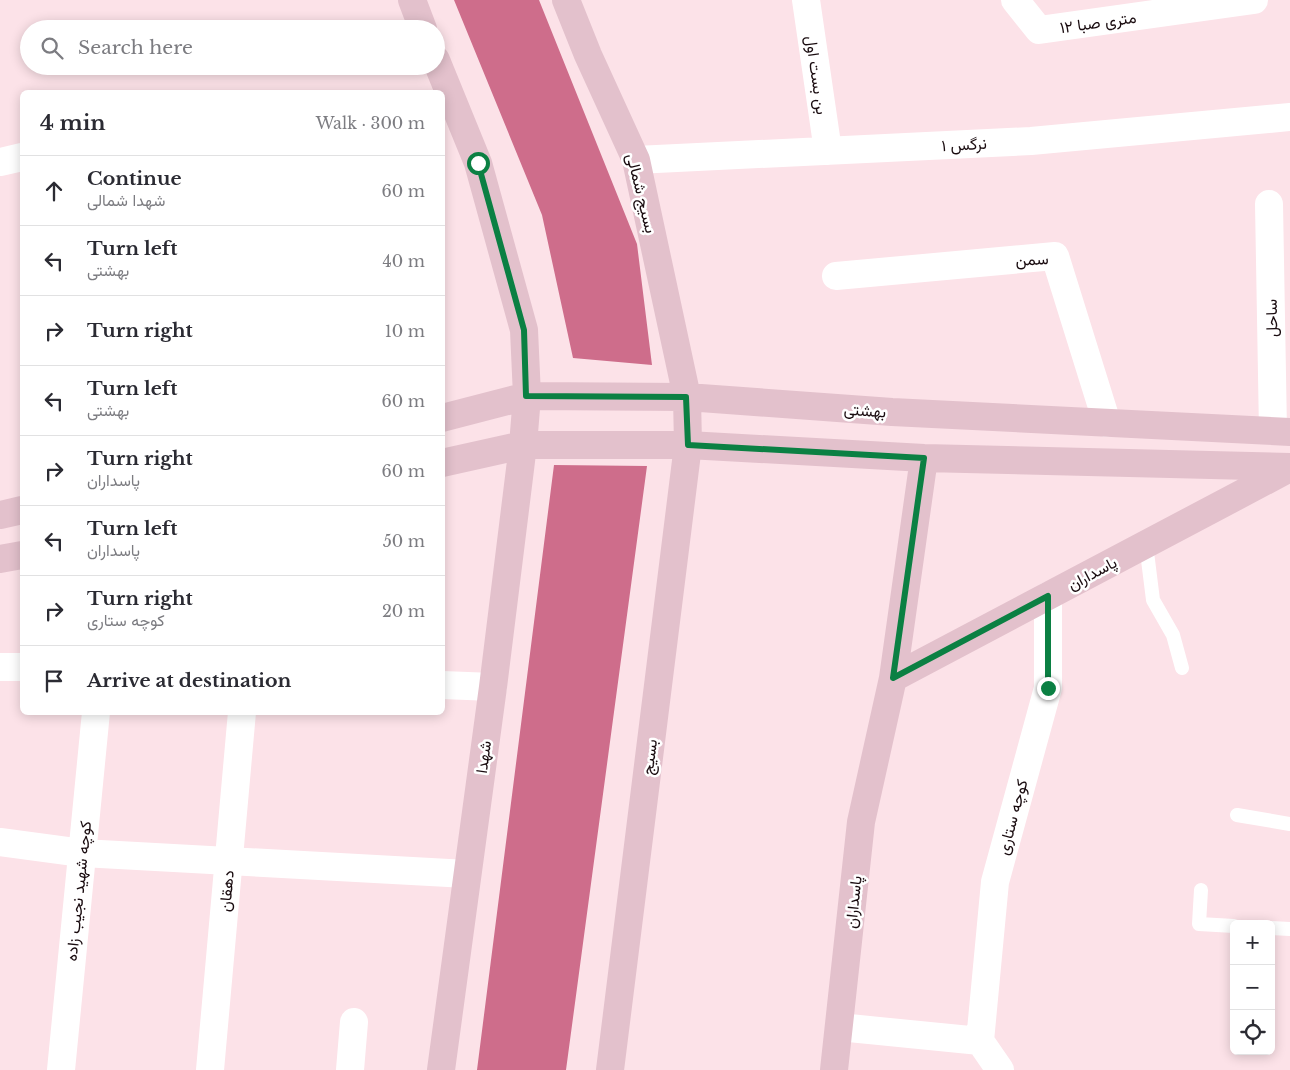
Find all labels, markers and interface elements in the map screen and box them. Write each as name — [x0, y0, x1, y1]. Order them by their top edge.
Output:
street label: ۱۲ متری صبا — [1058, 7, 1138, 38]
search box — [20, 20, 445, 75]
icon: search — [38, 34, 66, 62]
street label: بن بست اول — [801, 34, 832, 116]
text: Search here — [78, 36, 193, 59]
text: 4 min — [40, 110, 106, 136]
text: Walk · 300 m — [316, 113, 425, 133]
street label: نرگس ۱ — [941, 133, 987, 156]
street label: بسیج شمالی — [621, 151, 662, 235]
route start — [467, 152, 490, 175]
text: Continue — [87, 167, 182, 190]
icon: ahead — [40, 177, 68, 205]
text: 60 m — [382, 181, 425, 201]
text: شهدا شمالی — [87, 190, 165, 210]
text: Turn left — [87, 237, 178, 260]
icon: left — [40, 247, 68, 275]
street label: سمن — [1015, 248, 1049, 271]
text: 40 m — [382, 251, 425, 271]
text: بهشتی — [87, 260, 129, 280]
street label: ساحل — [1261, 299, 1282, 337]
icon: right — [40, 317, 68, 345]
text: Turn right — [87, 319, 193, 342]
text: 10 m — [385, 321, 425, 341]
text: Turn left — [87, 377, 178, 400]
icon: left — [40, 387, 68, 415]
text: 60 m — [382, 391, 425, 411]
street label: بهشتی — [843, 399, 887, 422]
text: بهشتی — [87, 400, 129, 420]
text: Turn right — [87, 447, 193, 470]
icon: right — [40, 457, 68, 485]
text: 60 m — [382, 461, 425, 481]
text: پاسداران — [87, 470, 140, 490]
text: Turn left — [87, 517, 178, 540]
icon: left — [40, 527, 68, 555]
text: 50 m — [383, 531, 425, 551]
text: پاسداران — [87, 540, 140, 560]
street label: پاسداران — [1064, 552, 1121, 596]
text: Turn right — [87, 587, 193, 610]
icon: right — [40, 597, 68, 625]
text: 20 m — [382, 601, 425, 621]
text: کوچه ستاری — [87, 610, 165, 630]
icon: arrive — [40, 667, 68, 695]
text: Arrive at destination — [87, 669, 291, 692]
route end — [1037, 677, 1060, 700]
street label: بسیج — [637, 738, 663, 776]
street label: شهدا — [471, 739, 496, 775]
street label: کوچه ستاری — [992, 777, 1034, 858]
street label: کوچه شهید نجیب زاده — [61, 820, 97, 963]
street label: دهقان — [214, 869, 238, 913]
street label: پاسداران — [840, 875, 868, 930]
map controls — [1230, 920, 1275, 1055]
button: + — [1230, 920, 1275, 965]
button: − — [1230, 965, 1275, 1010]
button: locate — [1230, 1010, 1275, 1055]

